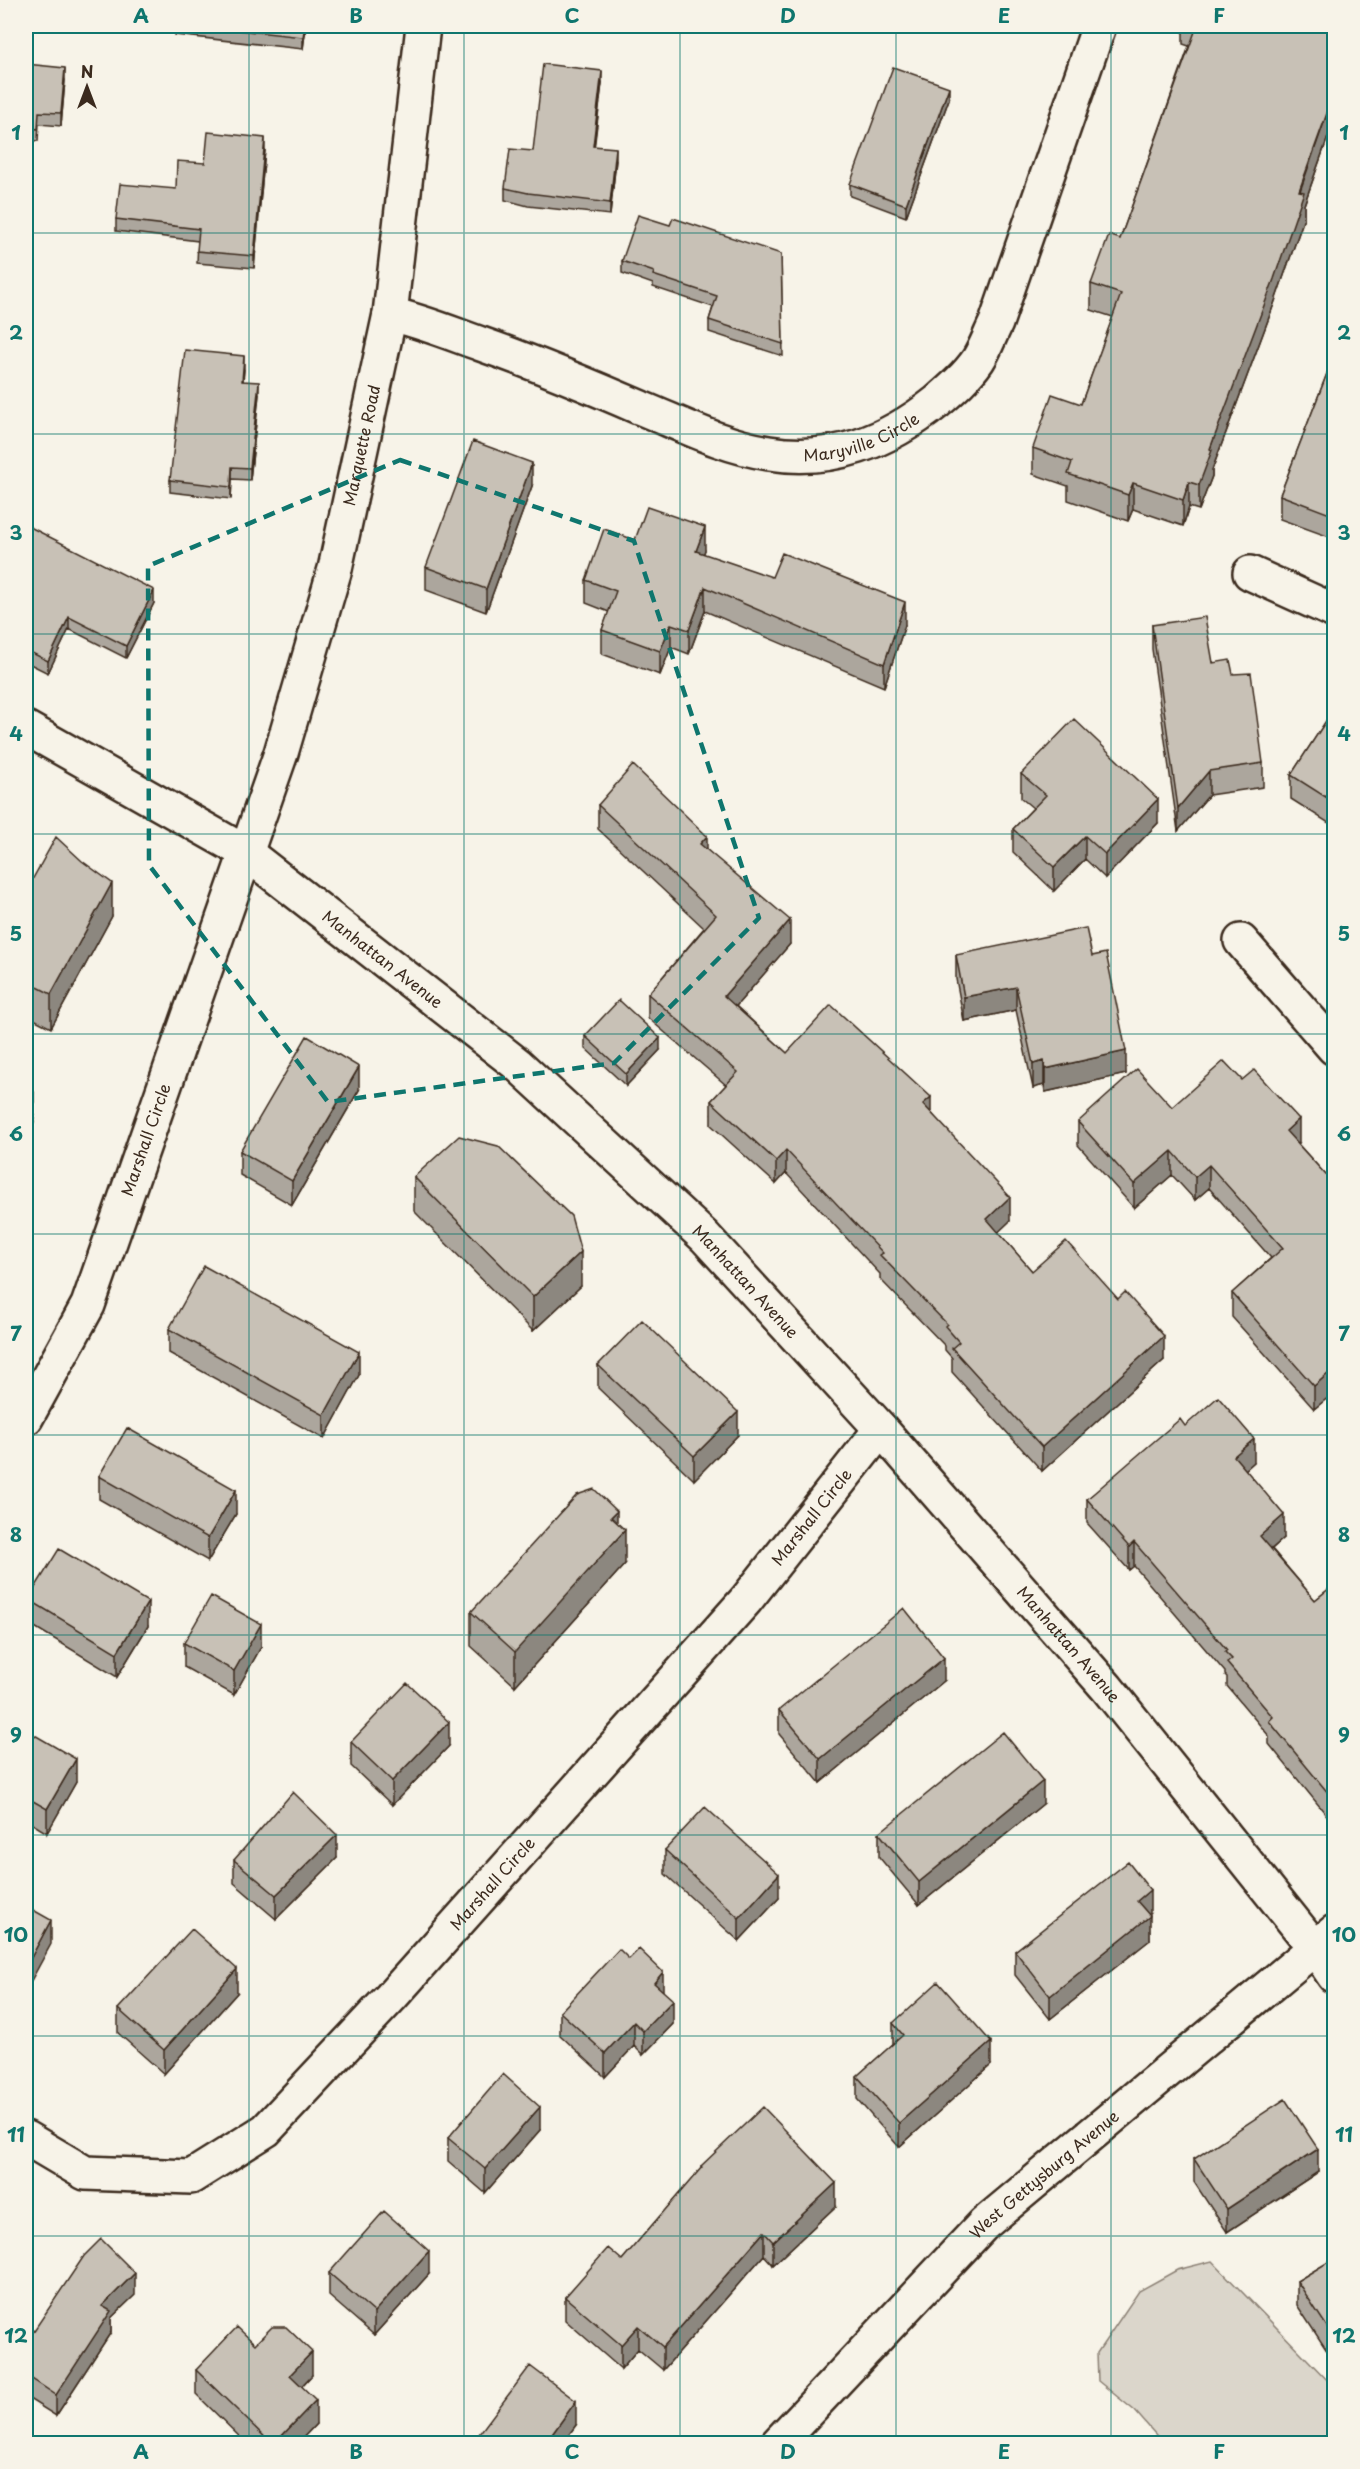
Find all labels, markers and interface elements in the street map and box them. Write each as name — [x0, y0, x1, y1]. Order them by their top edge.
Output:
text: A — [133, 0, 149, 30]
text: B — [349, 0, 363, 30]
text: C — [564, 0, 580, 30]
text: D — [780, 0, 796, 30]
text: E — [998, 0, 1010, 30]
text: F — [1213, 0, 1225, 30]
north arrow — [57, 57, 117, 117]
text: N — [81, 59, 93, 83]
text: 1 — [11, 117, 21, 147]
text: 1 — [1339, 117, 1349, 147]
text: 2 — [9, 317, 23, 347]
text: 2 — [1337, 317, 1351, 347]
street label: Marquette Road — [336, 382, 385, 508]
street label: Maryville Circle — [803, 406, 924, 467]
text: 3 — [9, 517, 23, 547]
text: 3 — [1337, 517, 1351, 547]
text: 4 — [9, 718, 23, 748]
text: 4 — [1337, 718, 1351, 748]
street label: Manhattan Avenue — [318, 904, 449, 1013]
text: 5 — [10, 918, 22, 948]
text: 5 — [1338, 918, 1350, 948]
street label: Marshall Circle — [114, 1080, 176, 1199]
text: 6 — [9, 1118, 23, 1148]
text: 6 — [1337, 1118, 1351, 1148]
street label: Manhattan Avenue — [688, 1218, 805, 1343]
text: 7 — [10, 1318, 22, 1348]
text: 7 — [1338, 1318, 1350, 1348]
street label: Marshall Circle — [765, 1463, 857, 1570]
text: 8 — [10, 1519, 22, 1549]
text: 8 — [1338, 1519, 1350, 1549]
street label: Manhattan Avenue — [1012, 1580, 1127, 1707]
text: 9 — [10, 1719, 22, 1749]
text: 9 — [1338, 1719, 1350, 1749]
street label: Marshall Circle — [443, 1831, 540, 1935]
text: 10 — [4, 1919, 28, 1949]
text: 10 — [1332, 1919, 1356, 1949]
street label: West Gettysburg Avenue — [963, 2103, 1124, 2244]
text: 11 — [7, 2119, 25, 2149]
text: 11 — [1335, 2119, 1353, 2149]
text: 12 — [4, 2320, 28, 2350]
text: 12 — [1332, 2320, 1356, 2350]
text: A — [133, 2436, 149, 2466]
text: B — [349, 2436, 363, 2466]
text: C — [564, 2436, 580, 2466]
text: D — [780, 2436, 796, 2466]
text: E — [998, 2436, 1010, 2466]
text: F — [1213, 2436, 1225, 2466]

